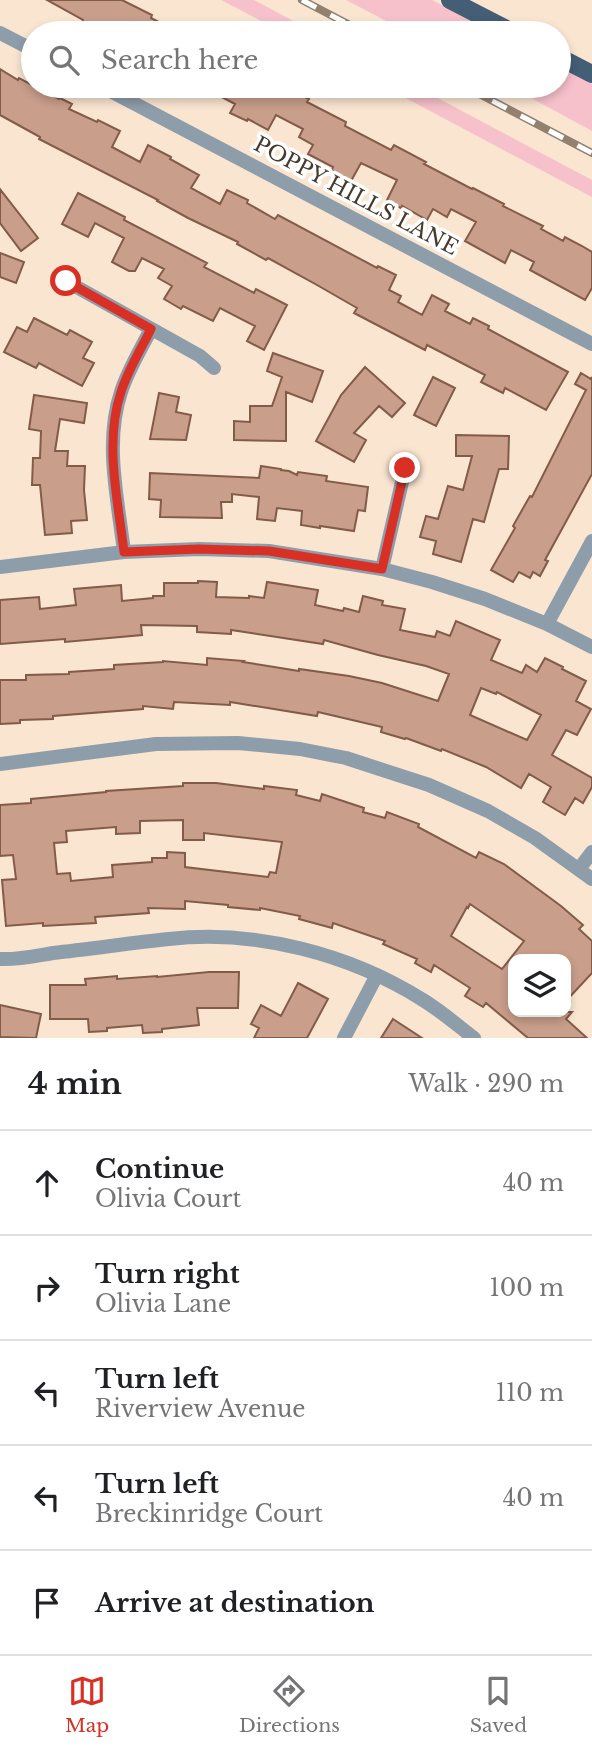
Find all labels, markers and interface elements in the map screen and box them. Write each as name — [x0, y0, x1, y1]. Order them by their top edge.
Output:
search box — [21, 21, 571, 98]
icon: search — [45, 41, 83, 79]
text: Search here — [101, 44, 258, 76]
street label: POPPY HILLS LANE — [250, 131, 462, 261]
route start — [50, 265, 81, 296]
route end — [389, 452, 420, 483]
map controls — [508, 954, 571, 1017]
button: layers — [508, 954, 571, 1017]
text: 4 min — [28, 1065, 122, 1102]
text: Walk · 290 m — [408, 1070, 564, 1098]
text: Continue — [95, 1153, 224, 1185]
icon: ahead — [28, 1164, 66, 1202]
text: 40 m — [503, 1169, 564, 1197]
text: Olivia Court — [95, 1185, 241, 1213]
text: Turn right — [95, 1258, 240, 1290]
icon: right — [28, 1269, 66, 1307]
text: 100 m — [490, 1274, 564, 1302]
text: Olivia Lane — [95, 1290, 231, 1318]
text: Turn left — [95, 1363, 219, 1395]
icon: left — [28, 1374, 66, 1412]
text: 110 m — [496, 1379, 564, 1407]
text: Riverview Avenue — [95, 1395, 306, 1423]
text: Turn left — [95, 1468, 219, 1500]
icon: left — [28, 1479, 66, 1517]
text: 40 m — [503, 1484, 564, 1512]
text: Breckinridge Court — [95, 1500, 323, 1528]
icon: arrive — [28, 1584, 66, 1622]
text: Arrive at destination — [95, 1587, 375, 1619]
tab: Map — [65, 1672, 109, 1737]
tab: Directions — [239, 1672, 340, 1737]
tab: Saved — [470, 1672, 527, 1737]

